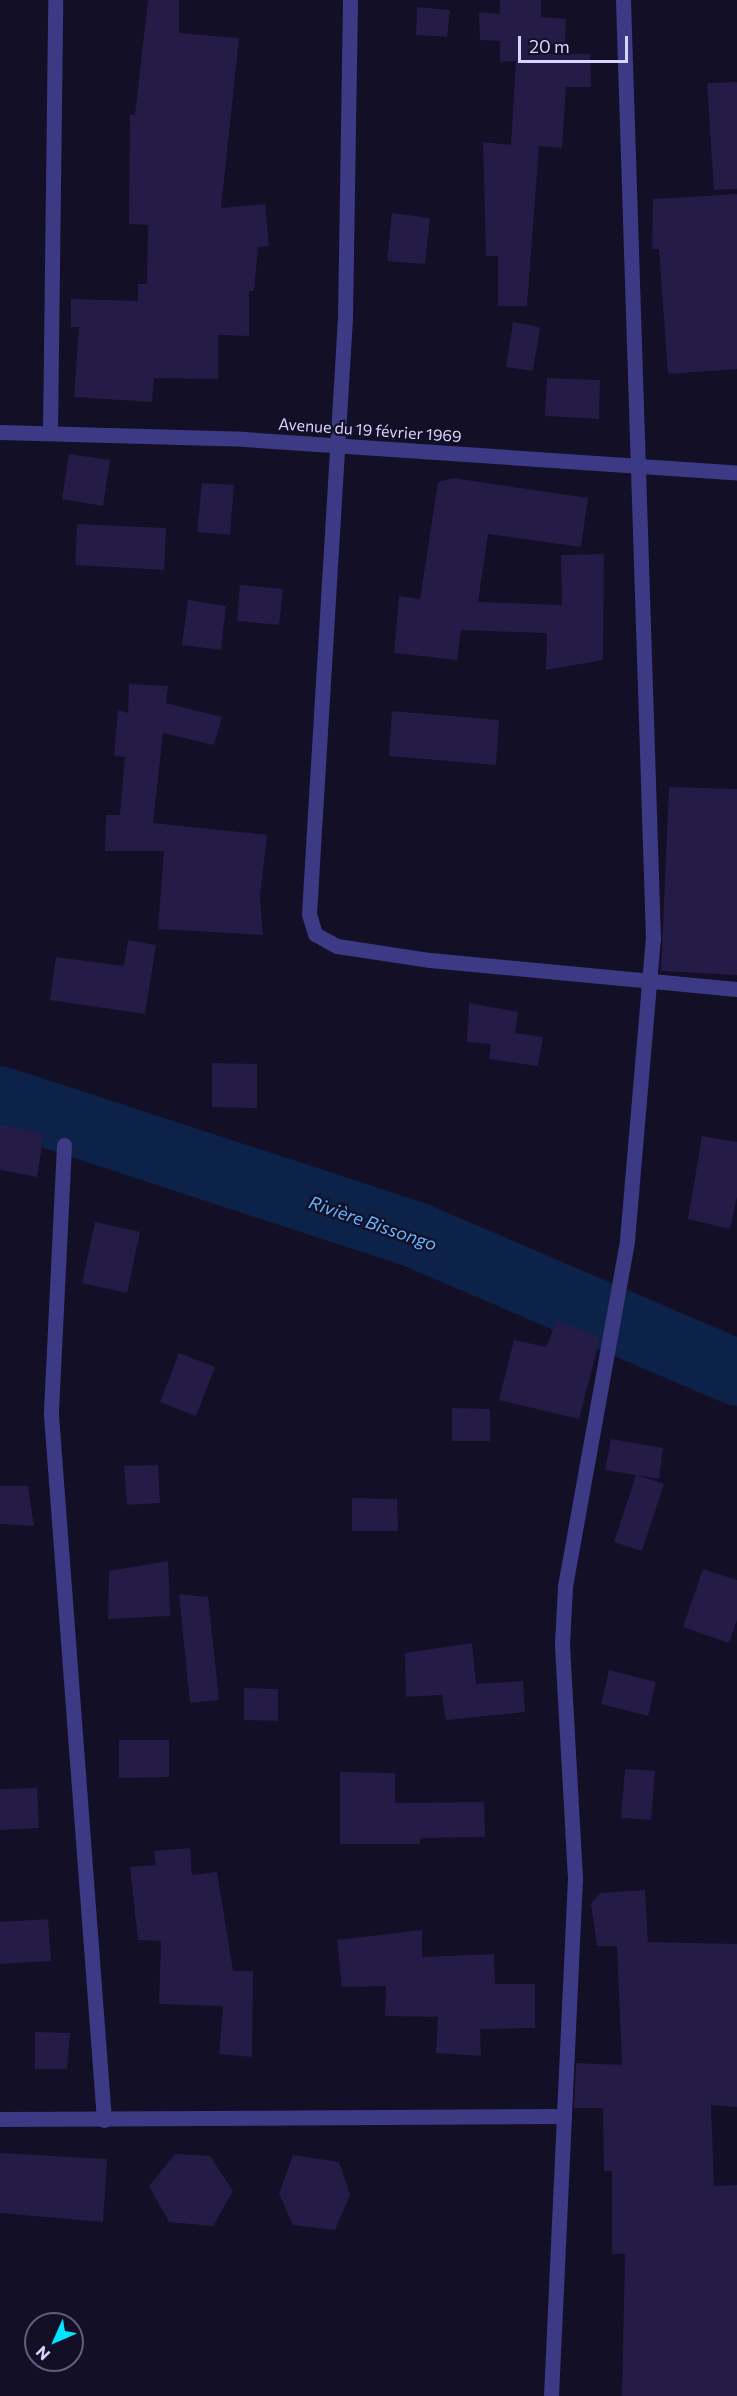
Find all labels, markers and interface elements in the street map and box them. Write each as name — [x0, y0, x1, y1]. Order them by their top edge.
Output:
scale bar — [521, 24, 630, 62]
text: 20 m — [529, 35, 570, 57]
street label: Avenue du 19 février 1969 — [278, 414, 462, 446]
water label: Rivière Bissongo — [306, 1191, 440, 1255]
north arrow — [24, 2312, 84, 2372]
text: N — [31, 2343, 53, 2365]

